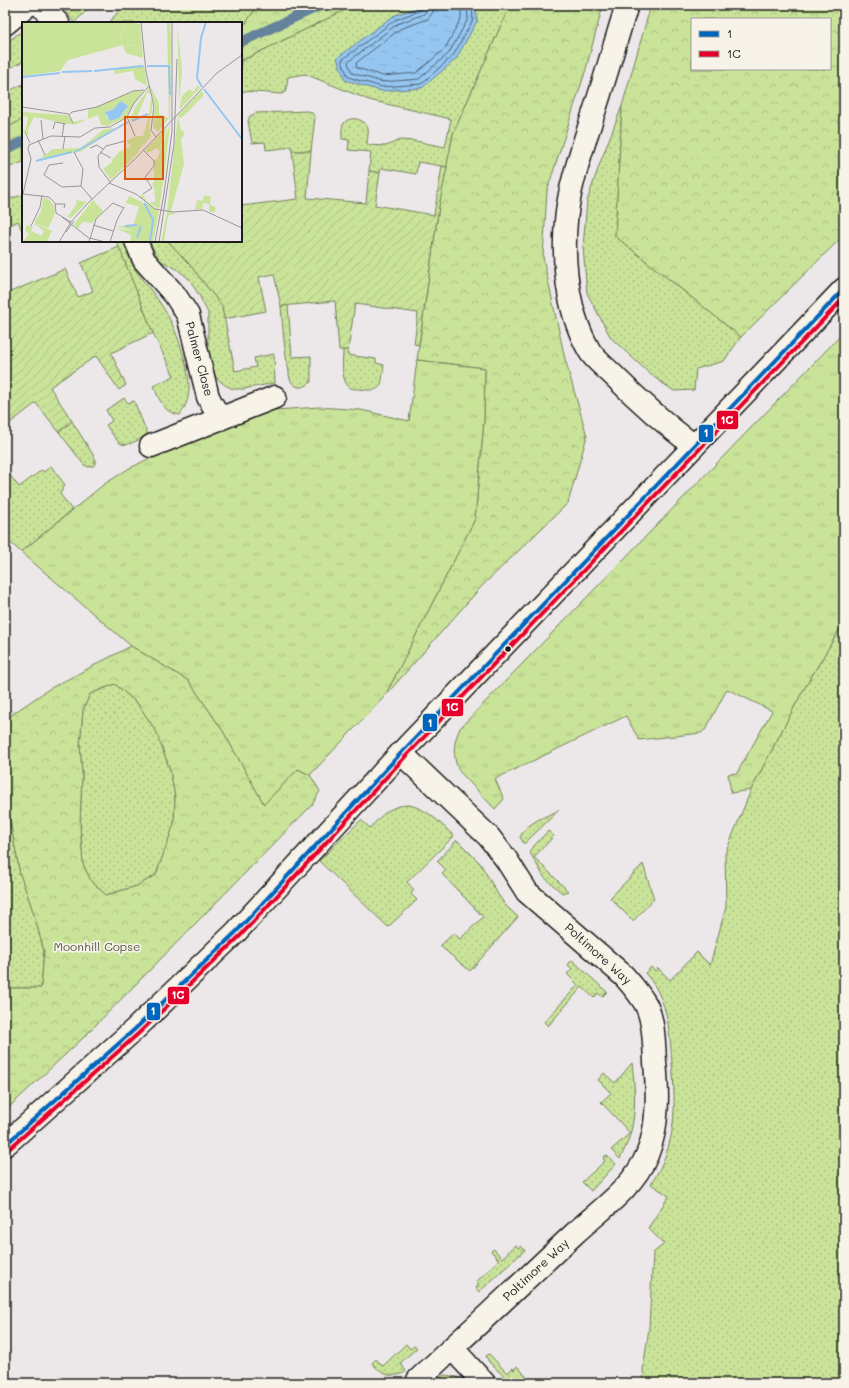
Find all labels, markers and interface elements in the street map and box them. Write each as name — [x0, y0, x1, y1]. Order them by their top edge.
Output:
legend — [691, 18, 831, 70]
inset map — [22, 22, 242, 242]
text: 1 — [727, 25, 732, 41]
text: 1C — [727, 45, 741, 61]
street label: Palmer Close — [182, 320, 218, 398]
line badge: 1C — [716, 410, 739, 430]
text: 1C — [720, 412, 734, 427]
line badge: 1 — [698, 424, 714, 443]
text: 1 — [704, 425, 708, 440]
unlabelled marker — [503, 644, 513, 654]
line badge: 1C — [441, 698, 464, 717]
text: 1C — [445, 699, 459, 714]
line badge: 1 — [422, 713, 438, 732]
text: 1 — [428, 715, 432, 730]
street label: Poltimore Way — [562, 919, 635, 988]
park label: Moonhill Copse — [53, 938, 141, 954]
line badge: 1C — [167, 986, 190, 1005]
text: 1C — [171, 987, 185, 1002]
line badge: 1 — [146, 1002, 161, 1021]
text: 1 — [151, 1003, 155, 1018]
street label: Poltimore Way — [499, 1235, 572, 1304]

